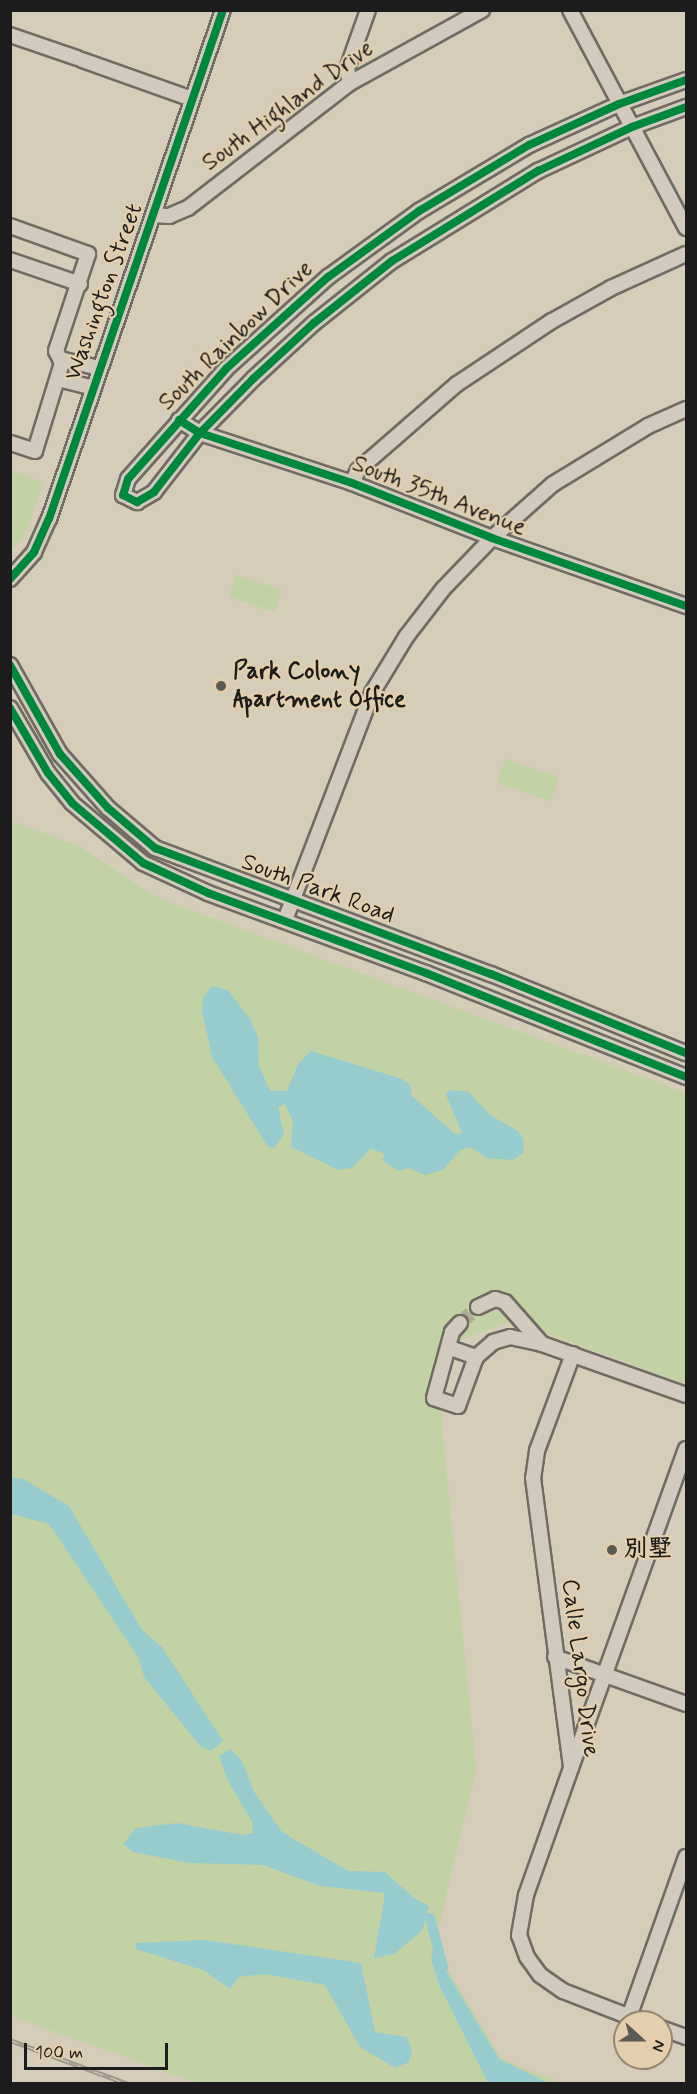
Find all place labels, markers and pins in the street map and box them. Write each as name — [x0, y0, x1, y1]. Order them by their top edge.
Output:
place label: Park Colony Apartment Office — [233, 658, 408, 714]
marker: Park Colony Apartment Office — [214, 679, 228, 693]
place label: 别墅 — [624, 1536, 672, 1564]
marker: 别墅 — [605, 1543, 619, 1557]

